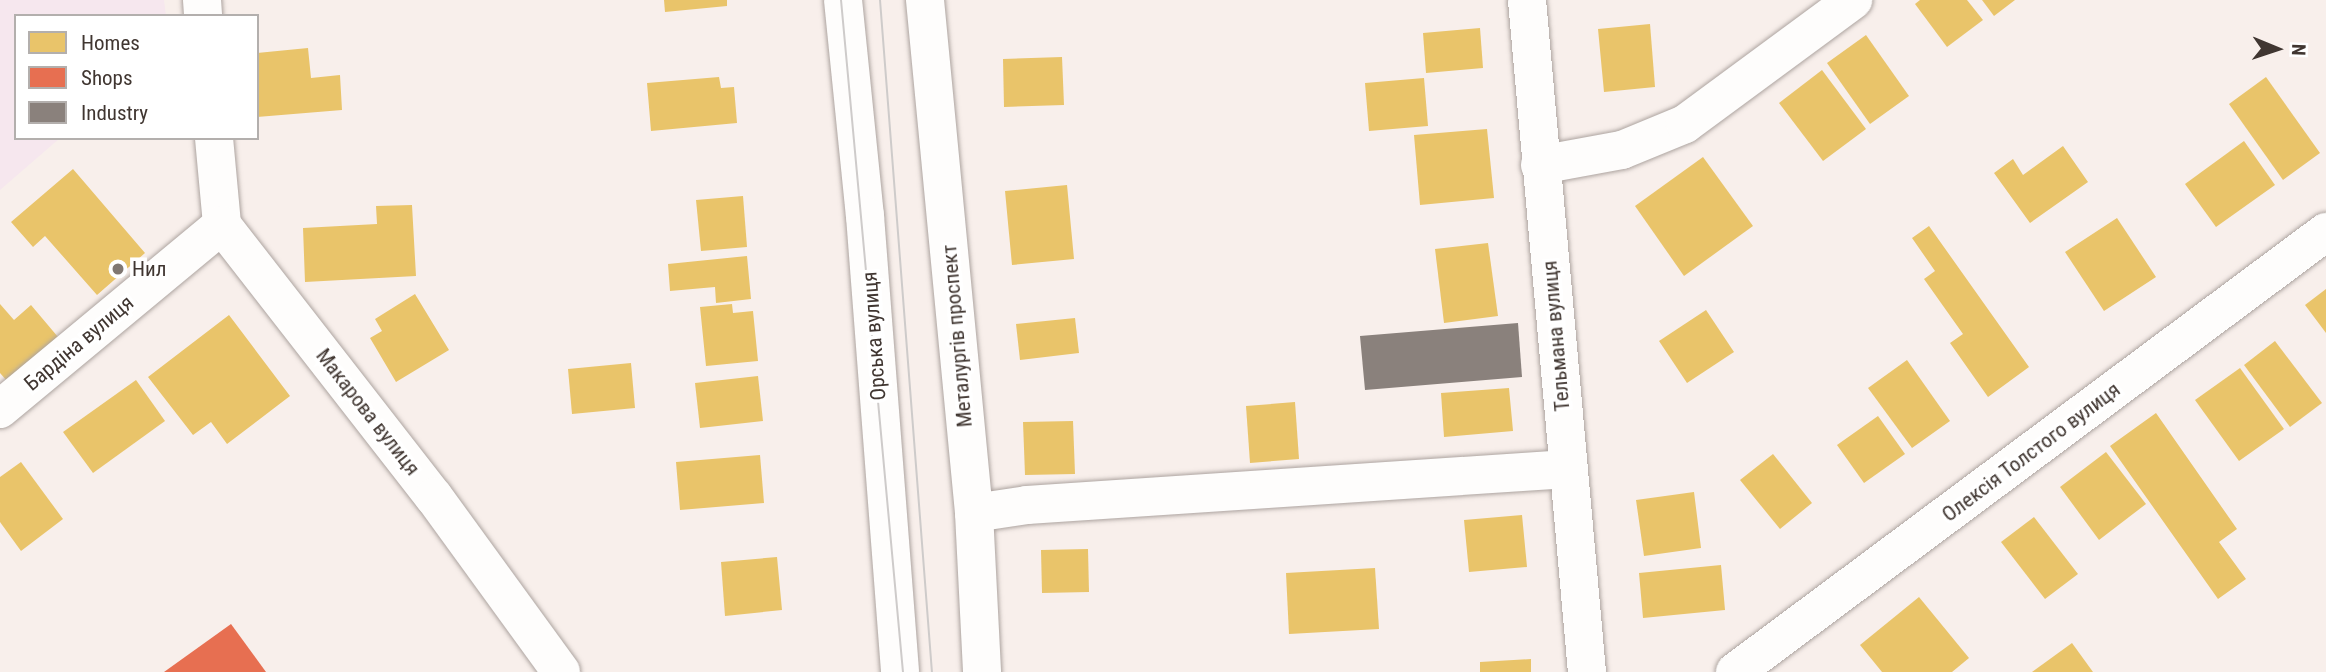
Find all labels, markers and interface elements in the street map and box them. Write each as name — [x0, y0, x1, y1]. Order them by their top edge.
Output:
legend — [14, 14, 259, 140]
north arrow — [2242, 14, 2312, 84]
text: Homes — [81, 31, 140, 55]
text: N — [2287, 44, 2310, 56]
text: Shops — [81, 66, 133, 90]
text: Industry — [81, 101, 148, 125]
street label: Металургів проспект — [936, 244, 978, 428]
place label: Нил — [132, 256, 166, 282]
street label: Тельмана вулиця — [1537, 260, 1575, 412]
marker: Нил — [110, 261, 126, 277]
street label: Орська вулиця — [857, 271, 891, 401]
street label: Бардіна вулиця — [19, 290, 139, 396]
street label: Макарова вулиця — [311, 344, 425, 480]
street label: Олексія Толстого вулиця — [1937, 377, 2125, 527]

